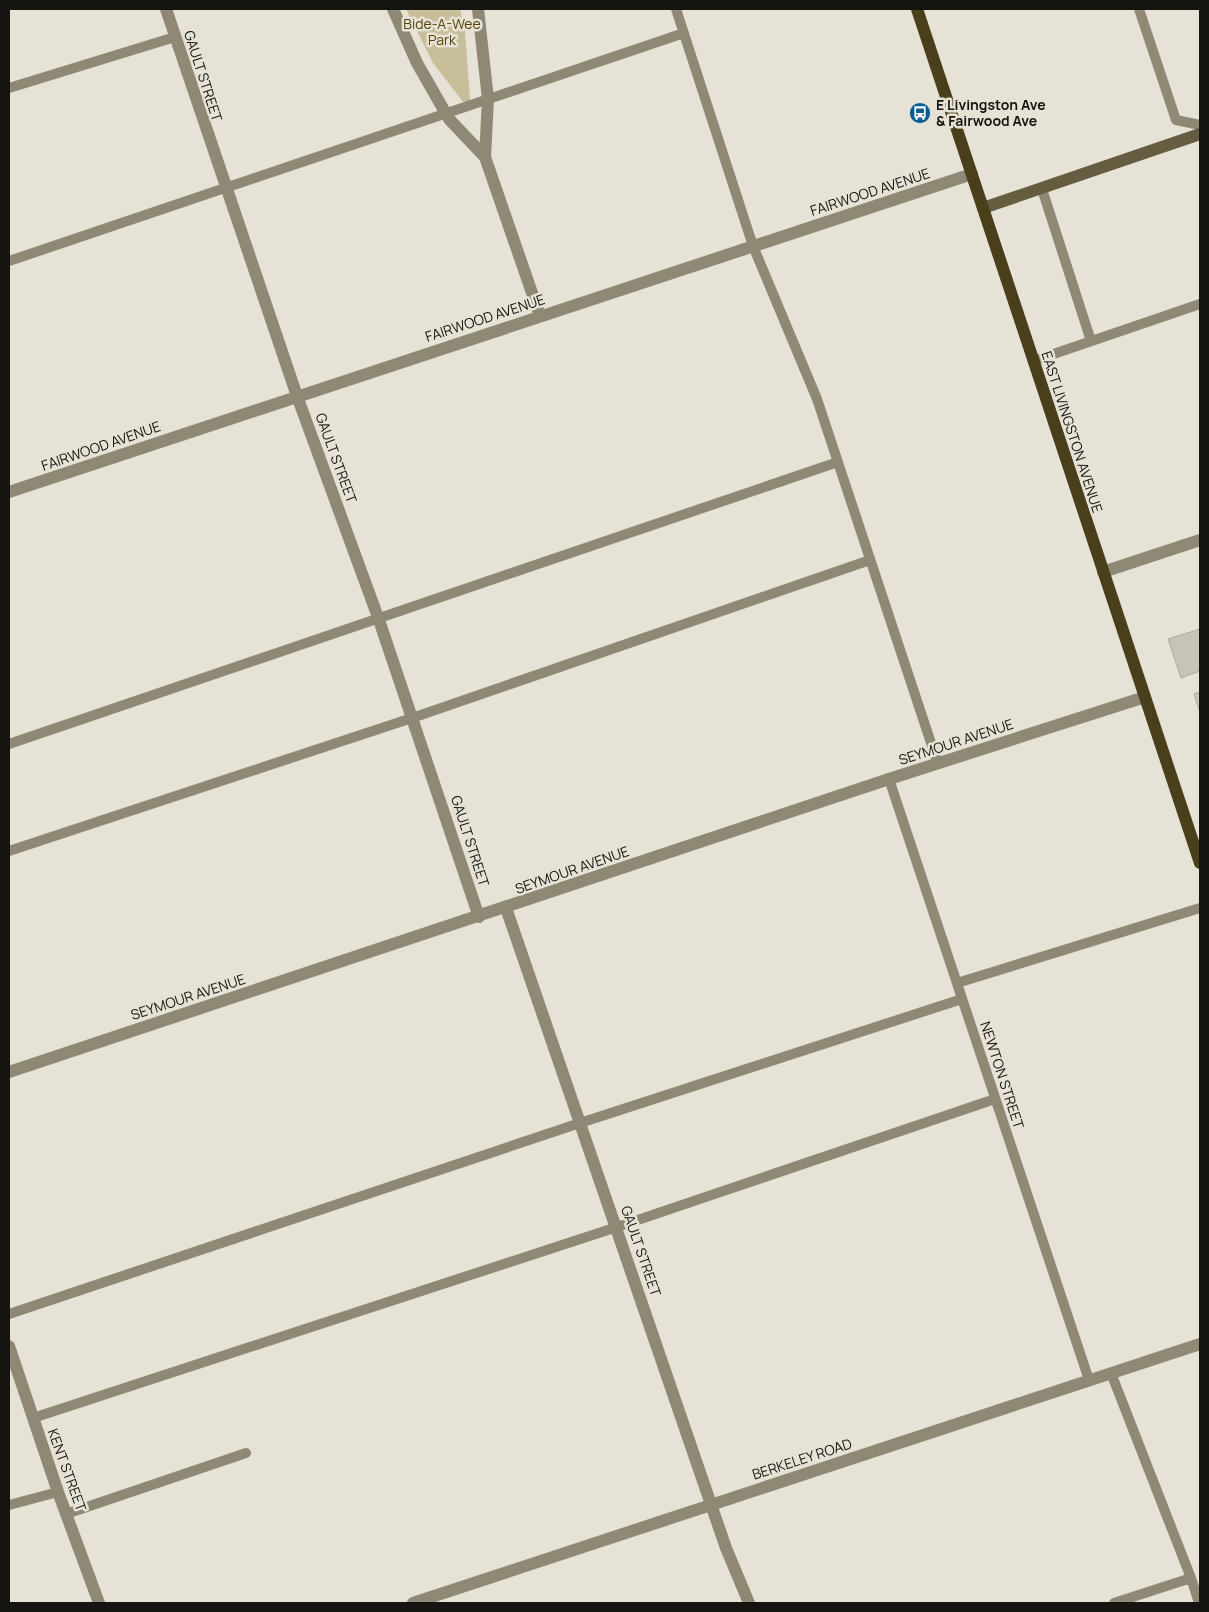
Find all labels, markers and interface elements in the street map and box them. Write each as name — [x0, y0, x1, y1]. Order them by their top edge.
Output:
park label: Bide-A-Wee Park — [403, 14, 481, 49]
street label: GAULT STREET — [180, 28, 227, 124]
place label: E Livingston Ave & Fairwood Ave — [936, 95, 1046, 130]
bus stop icon: E Livingston Ave & Fairwood Ave — [908, 101, 932, 125]
street label: FAIRWOOD AVENUE — [808, 163, 932, 220]
street label: FAIRWOOD AVENUE — [423, 289, 547, 346]
street label: EAST LIVINGSTON AVENUE — [1037, 349, 1108, 515]
street label: GAULT STREET — [311, 410, 362, 506]
street label: FAIRWOOD AVENUE — [39, 416, 163, 475]
street label: SEYMOUR AVENUE — [896, 714, 1016, 769]
street label: GAULT STREET — [447, 793, 494, 889]
street label: SEYMOUR AVENUE — [512, 841, 631, 898]
street label: SEYMOUR AVENUE — [128, 969, 248, 1024]
street label: NEWTON STREET — [976, 1019, 1029, 1131]
street label: GAULT STREET — [617, 1203, 666, 1299]
street label: KENT STREET — [44, 1426, 91, 1514]
street label: BERKELEY ROAD — [750, 1433, 854, 1484]

